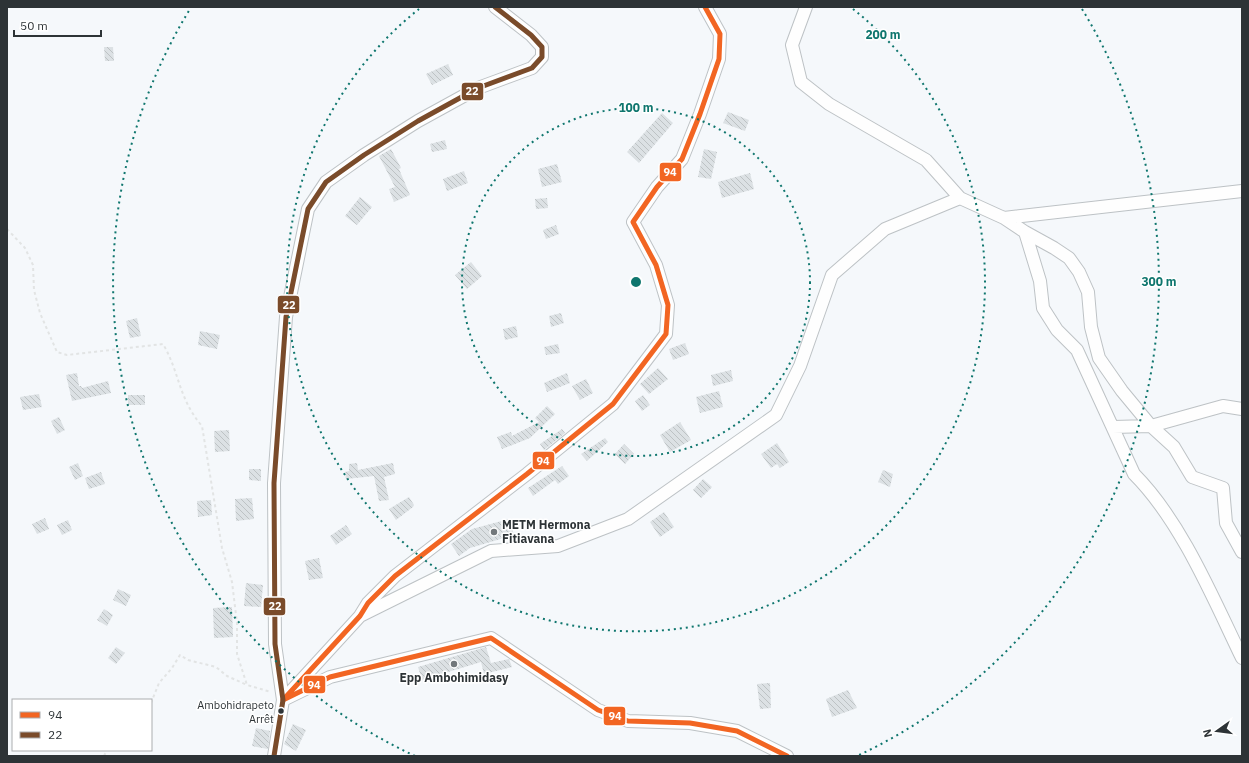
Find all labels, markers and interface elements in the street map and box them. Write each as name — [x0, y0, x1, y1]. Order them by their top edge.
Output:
scale bar — [14, 12, 101, 38]
text: 50 m — [20, 18, 48, 33]
text: 200 m — [865, 27, 901, 42]
line badge: 22 — [461, 82, 484, 101]
text: 22 — [465, 84, 479, 98]
text: 100 m — [618, 100, 654, 115]
line badge: 94 — [659, 162, 682, 182]
text: 94 — [663, 165, 677, 179]
text: 300 m — [1141, 274, 1177, 289]
centre of rings — [629, 275, 643, 289]
line badge: 22 — [277, 295, 300, 314]
text: 22 — [282, 298, 296, 312]
line badge: 94 — [532, 451, 555, 470]
text: 94 — [536, 454, 550, 468]
place label: METM Hermona Fitiavana — [502, 517, 591, 546]
marker: METM Hermona Fitiavana — [489, 527, 499, 537]
line badge: 22 — [263, 597, 286, 616]
text: 22 — [268, 599, 282, 613]
marker: Epp Ambohimidasy — [449, 659, 459, 669]
place label: Epp Ambohimidasy — [400, 670, 509, 685]
line badge: 94 — [303, 675, 326, 694]
text: 94 — [307, 678, 321, 692]
place label: Ambohidrapeto Arrêt — [197, 698, 274, 726]
legend — [12, 699, 152, 751]
marker: Ambohidrapeto Arrêt — [276, 706, 286, 716]
line badge: 94 — [603, 706, 626, 726]
text: 94 — [48, 707, 62, 722]
text: 94 — [608, 709, 622, 723]
north arrow — [1197, 711, 1237, 751]
text: 22 — [48, 727, 62, 742]
text: N — [1200, 728, 1215, 739]

